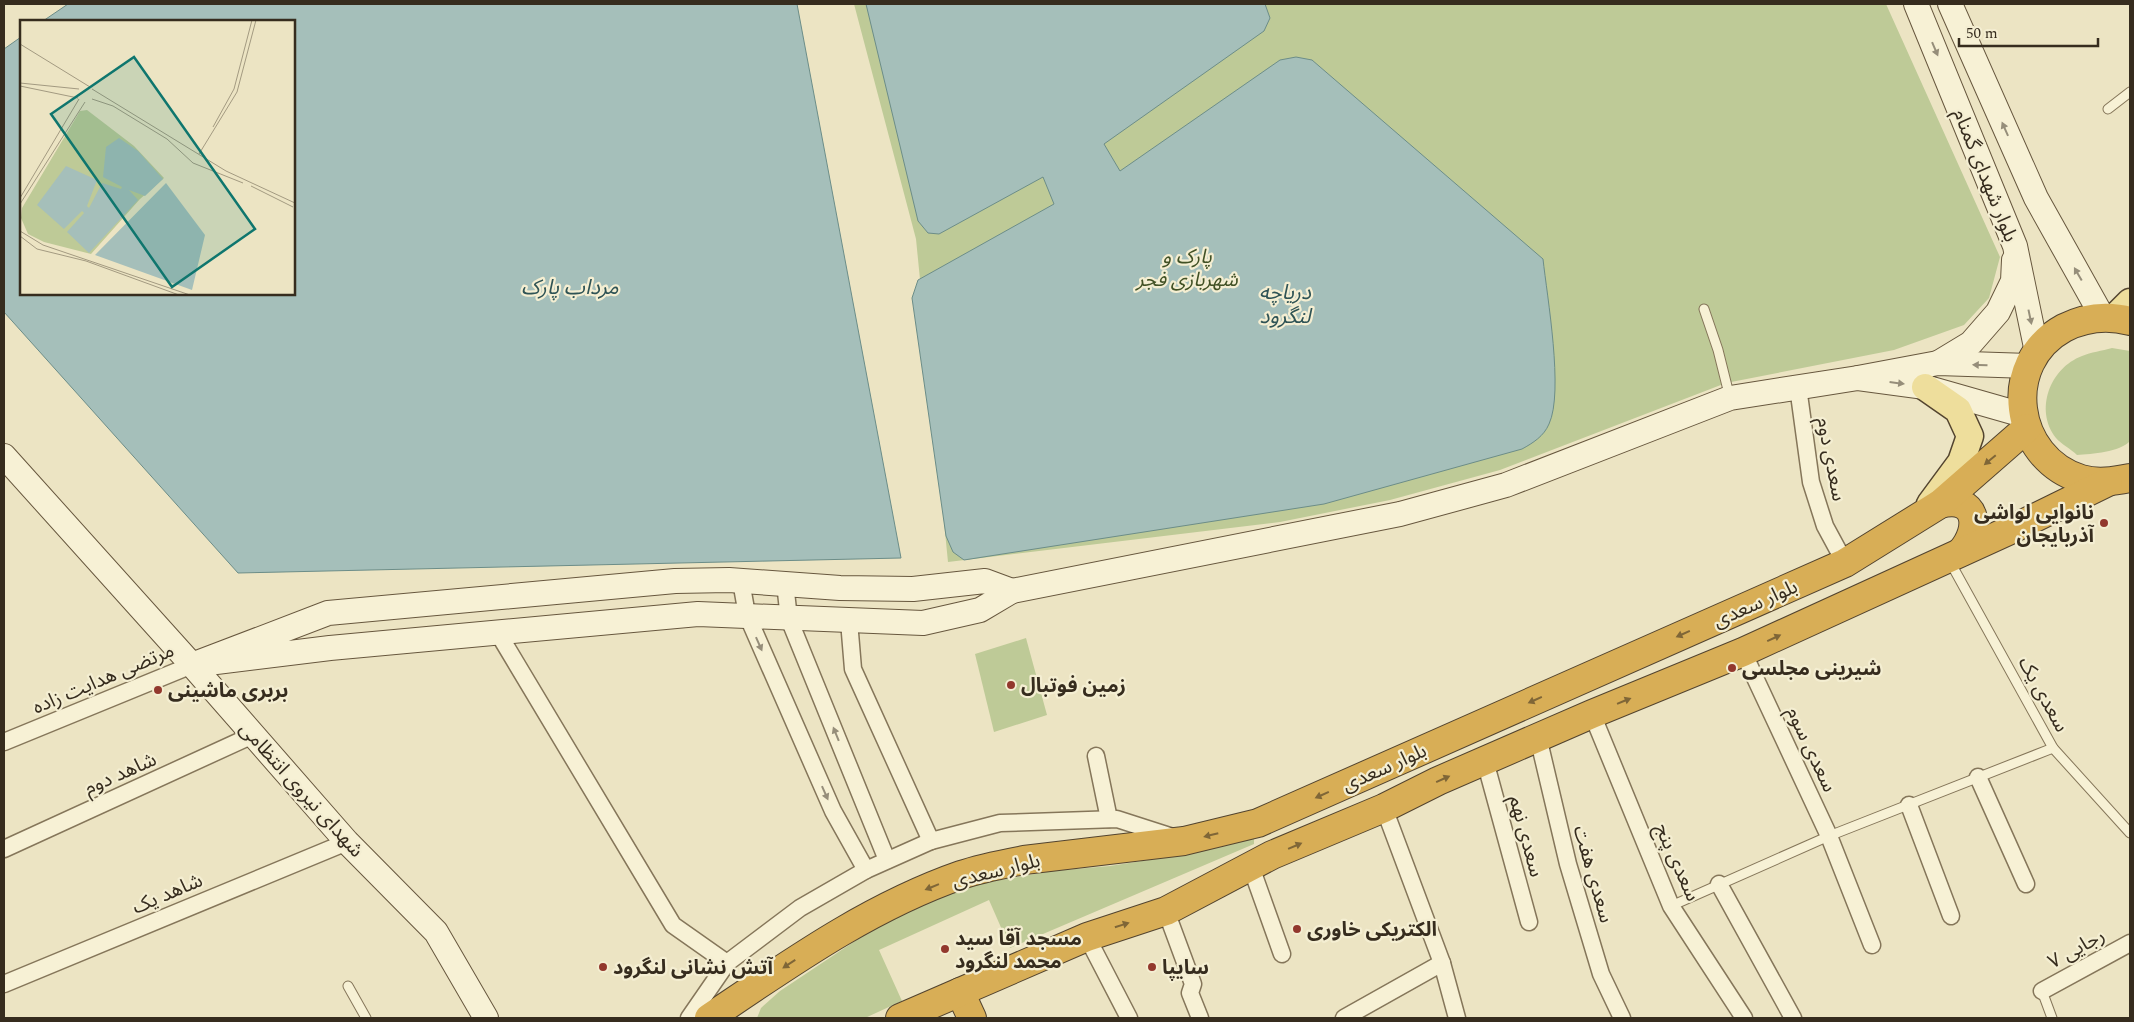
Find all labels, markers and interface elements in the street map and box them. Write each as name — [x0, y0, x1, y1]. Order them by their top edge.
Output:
scale bar — [1959, 15, 2098, 47]
inset map — [20, 20, 295, 295]
text: 50 m — [1966, 22, 1998, 45]
one-way arrow — [1931, 42, 1939, 56]
street label: بلوار شهدای گمنام — [1945, 104, 2025, 247]
one-way arrow — [2001, 122, 2009, 136]
park label: پارک و شهربازی فجر — [1134, 242, 1238, 295]
one-way arrow — [2073, 267, 2082, 281]
water label: مرداب پارک — [521, 272, 619, 304]
water label: دریاچه لنگرود — [1259, 277, 1313, 333]
one-way arrow — [2026, 309, 2034, 325]
one-way arrow — [1972, 361, 1988, 369]
one-way arrow — [1889, 379, 1905, 387]
street label: سعدی دوم — [1808, 415, 1854, 504]
one-way arrow — [1984, 454, 1996, 466]
place label: نانوایی لواشی آذربایجان — [1974, 498, 2095, 551]
marker: نانوایی لواشی آذربایجان — [2098, 517, 2110, 529]
street label: بلوار سعدی — [1708, 572, 1803, 636]
one-way arrow — [1676, 631, 1690, 639]
one-way arrow — [1767, 633, 1781, 641]
street label: مرتضی هدایت زاده — [28, 636, 179, 722]
one-way arrow — [756, 637, 764, 651]
street label: سعدی یک — [2010, 651, 2076, 738]
place label: شیرینی مجلسی — [1742, 654, 1881, 684]
marker: شیرینی مجلسی — [1726, 662, 1738, 674]
place label: زمین فوتبال — [1021, 671, 1126, 701]
place label: بربری ماشینی — [168, 676, 288, 706]
marker: زمین فوتبال — [1005, 679, 1017, 691]
marker: بربری ماشینی — [152, 684, 164, 696]
one-way arrow — [1617, 696, 1631, 704]
one-way arrow — [1528, 697, 1542, 705]
street label: سعدی سوم — [1778, 702, 1844, 797]
street label: شهدای نیروی انتظامی — [232, 715, 371, 864]
one-way arrow — [832, 726, 840, 741]
street label: بلوار سعدی — [1337, 736, 1432, 800]
street label: شاهد دوم — [79, 745, 162, 803]
one-way arrow — [1436, 775, 1450, 783]
one-way arrow — [821, 786, 829, 800]
one-way arrow — [1315, 791, 1329, 799]
street label: سعدی نهم — [1501, 792, 1551, 881]
street label: سعدی پنج — [1647, 819, 1708, 906]
street label: سعدی هفت — [1565, 822, 1621, 927]
one-way arrow — [1203, 831, 1218, 839]
one-way arrow — [1288, 841, 1302, 849]
street label: بلوار سعدی — [949, 846, 1043, 896]
street label: شاهد یک — [127, 866, 207, 922]
one-way arrow — [924, 884, 939, 891]
place label: الکتریکی خاوری — [1307, 915, 1437, 945]
one-way arrow — [1115, 921, 1130, 929]
street label: رجایی ۷ — [2042, 921, 2111, 977]
marker: الکتریکی خاوری — [1291, 923, 1303, 935]
place label: مسجد آقا سید محمد لنگرود — [955, 924, 1082, 977]
marker: مسجد آقا سید محمد لنگرود — [939, 943, 951, 955]
place label: آتش نشانی لنگرود — [613, 953, 773, 983]
place label: سایپا — [1162, 953, 1209, 983]
one-way arrow — [782, 959, 795, 969]
marker: آتش نشانی لنگرود — [597, 961, 609, 973]
marker: سایپا — [1146, 961, 1158, 973]

